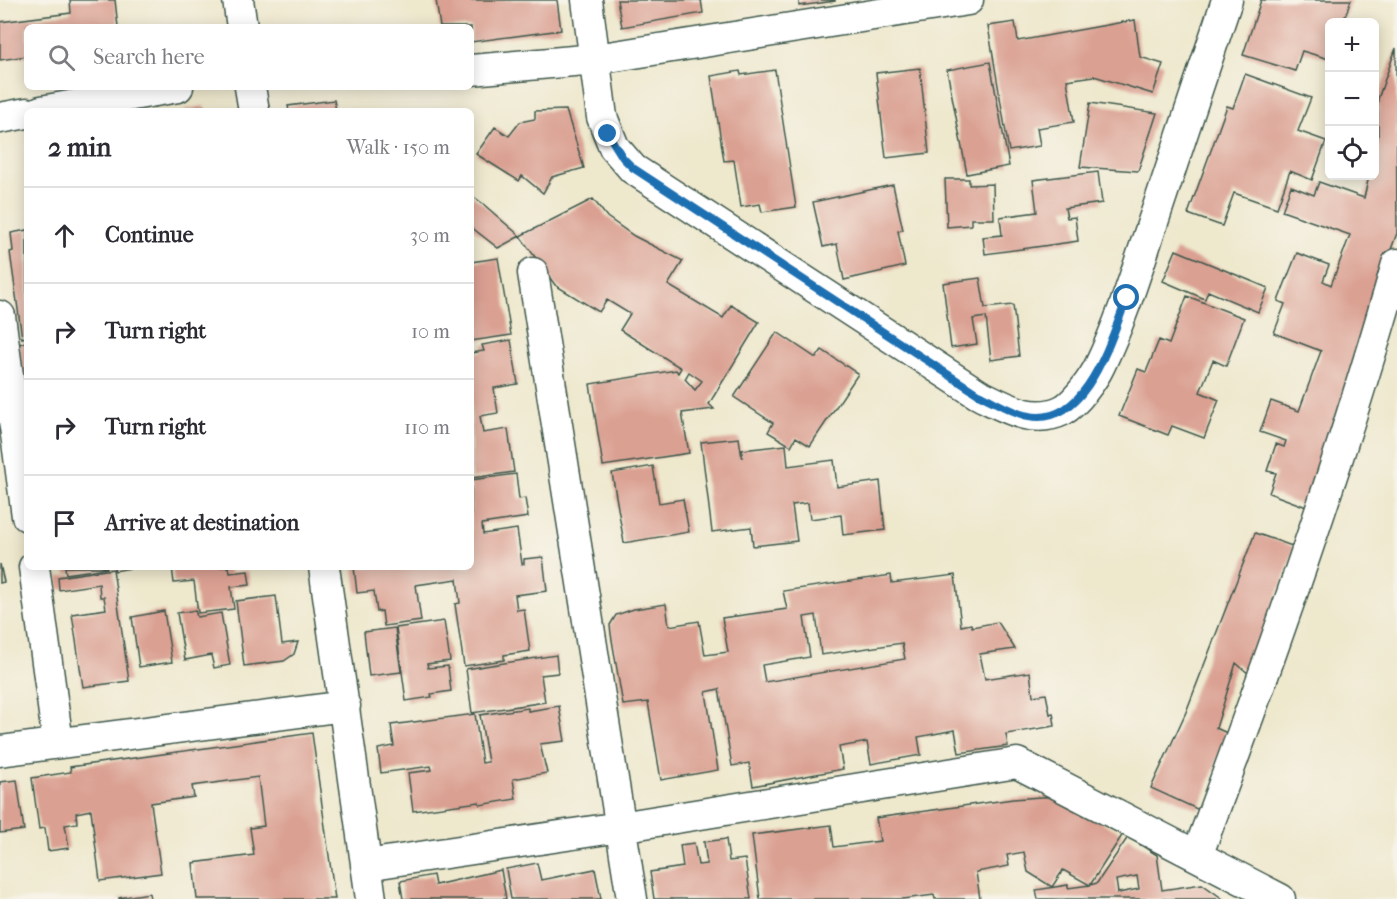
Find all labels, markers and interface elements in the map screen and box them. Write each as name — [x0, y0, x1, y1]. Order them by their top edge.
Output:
map controls — [1325, 18, 1379, 180]
button: + — [1325, 18, 1379, 72]
search box — [24, 24, 474, 90]
icon: search — [45, 41, 78, 74]
text: Search here — [93, 44, 205, 70]
button: − — [1325, 72, 1379, 126]
route end — [594, 120, 620, 146]
button: locate — [1325, 126, 1379, 180]
text: 2 min — [48, 132, 111, 163]
text: Walk · 150 m — [346, 136, 450, 159]
icon: ahead — [48, 219, 81, 252]
text: Continue — [105, 222, 194, 248]
text: 30 m — [410, 224, 450, 247]
route start — [1113, 284, 1139, 310]
icon: right — [48, 315, 81, 348]
text: Turn right — [105, 318, 206, 344]
text: 10 m — [411, 320, 450, 343]
icon: right — [48, 411, 81, 444]
text: Turn right — [105, 414, 206, 440]
text: 110 m — [404, 416, 450, 439]
icon: arrive — [48, 507, 81, 540]
text: Arrive at destination — [105, 510, 299, 536]

